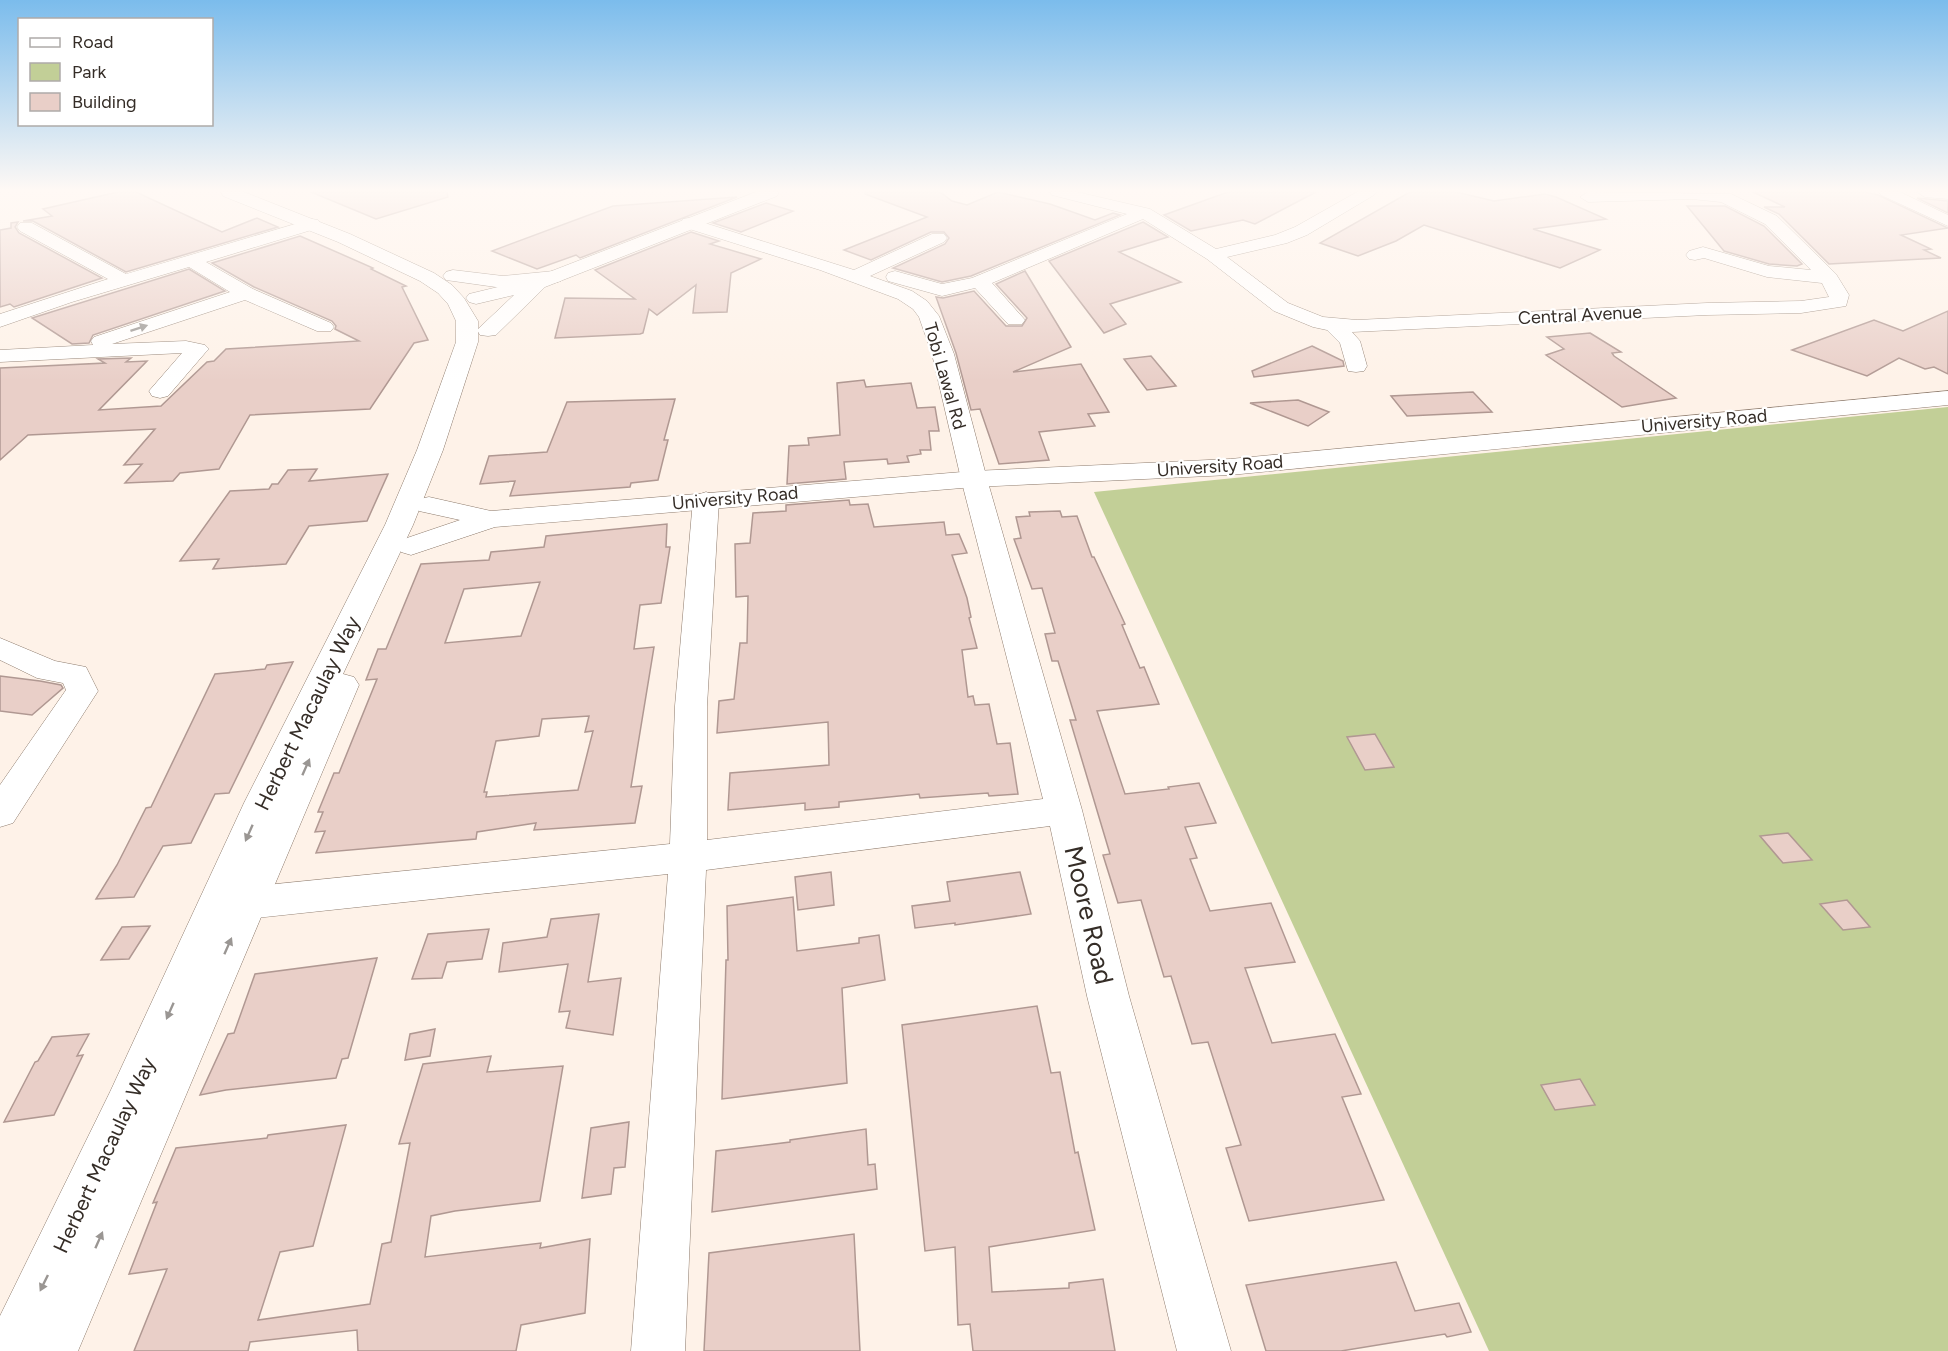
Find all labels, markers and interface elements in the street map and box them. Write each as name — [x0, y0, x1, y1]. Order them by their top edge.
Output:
legend — [18, 18, 213, 126]
text: Road — [72, 31, 113, 53]
text: Park — [72, 61, 107, 83]
text: Building — [72, 91, 137, 113]
street label: Central Avenue — [1517, 301, 1643, 329]
street label: Tobi Lawal Rd — [919, 320, 971, 432]
one-way arrow — [130, 323, 148, 333]
street label: University Road — [1640, 405, 1768, 437]
street label: University Road — [1156, 451, 1284, 481]
street label: University Road — [671, 482, 799, 514]
street label: Herbert Macaulay Way — [249, 612, 365, 814]
one-way arrow — [301, 758, 311, 776]
one-way arrow — [245, 824, 254, 841]
street label: Moore Road — [1058, 843, 1120, 987]
one-way arrow — [223, 937, 232, 954]
one-way arrow — [165, 1002, 174, 1020]
street label: Herbert Macaulay Way — [48, 1053, 160, 1257]
one-way arrow — [94, 1231, 103, 1248]
one-way arrow — [39, 1275, 48, 1292]

